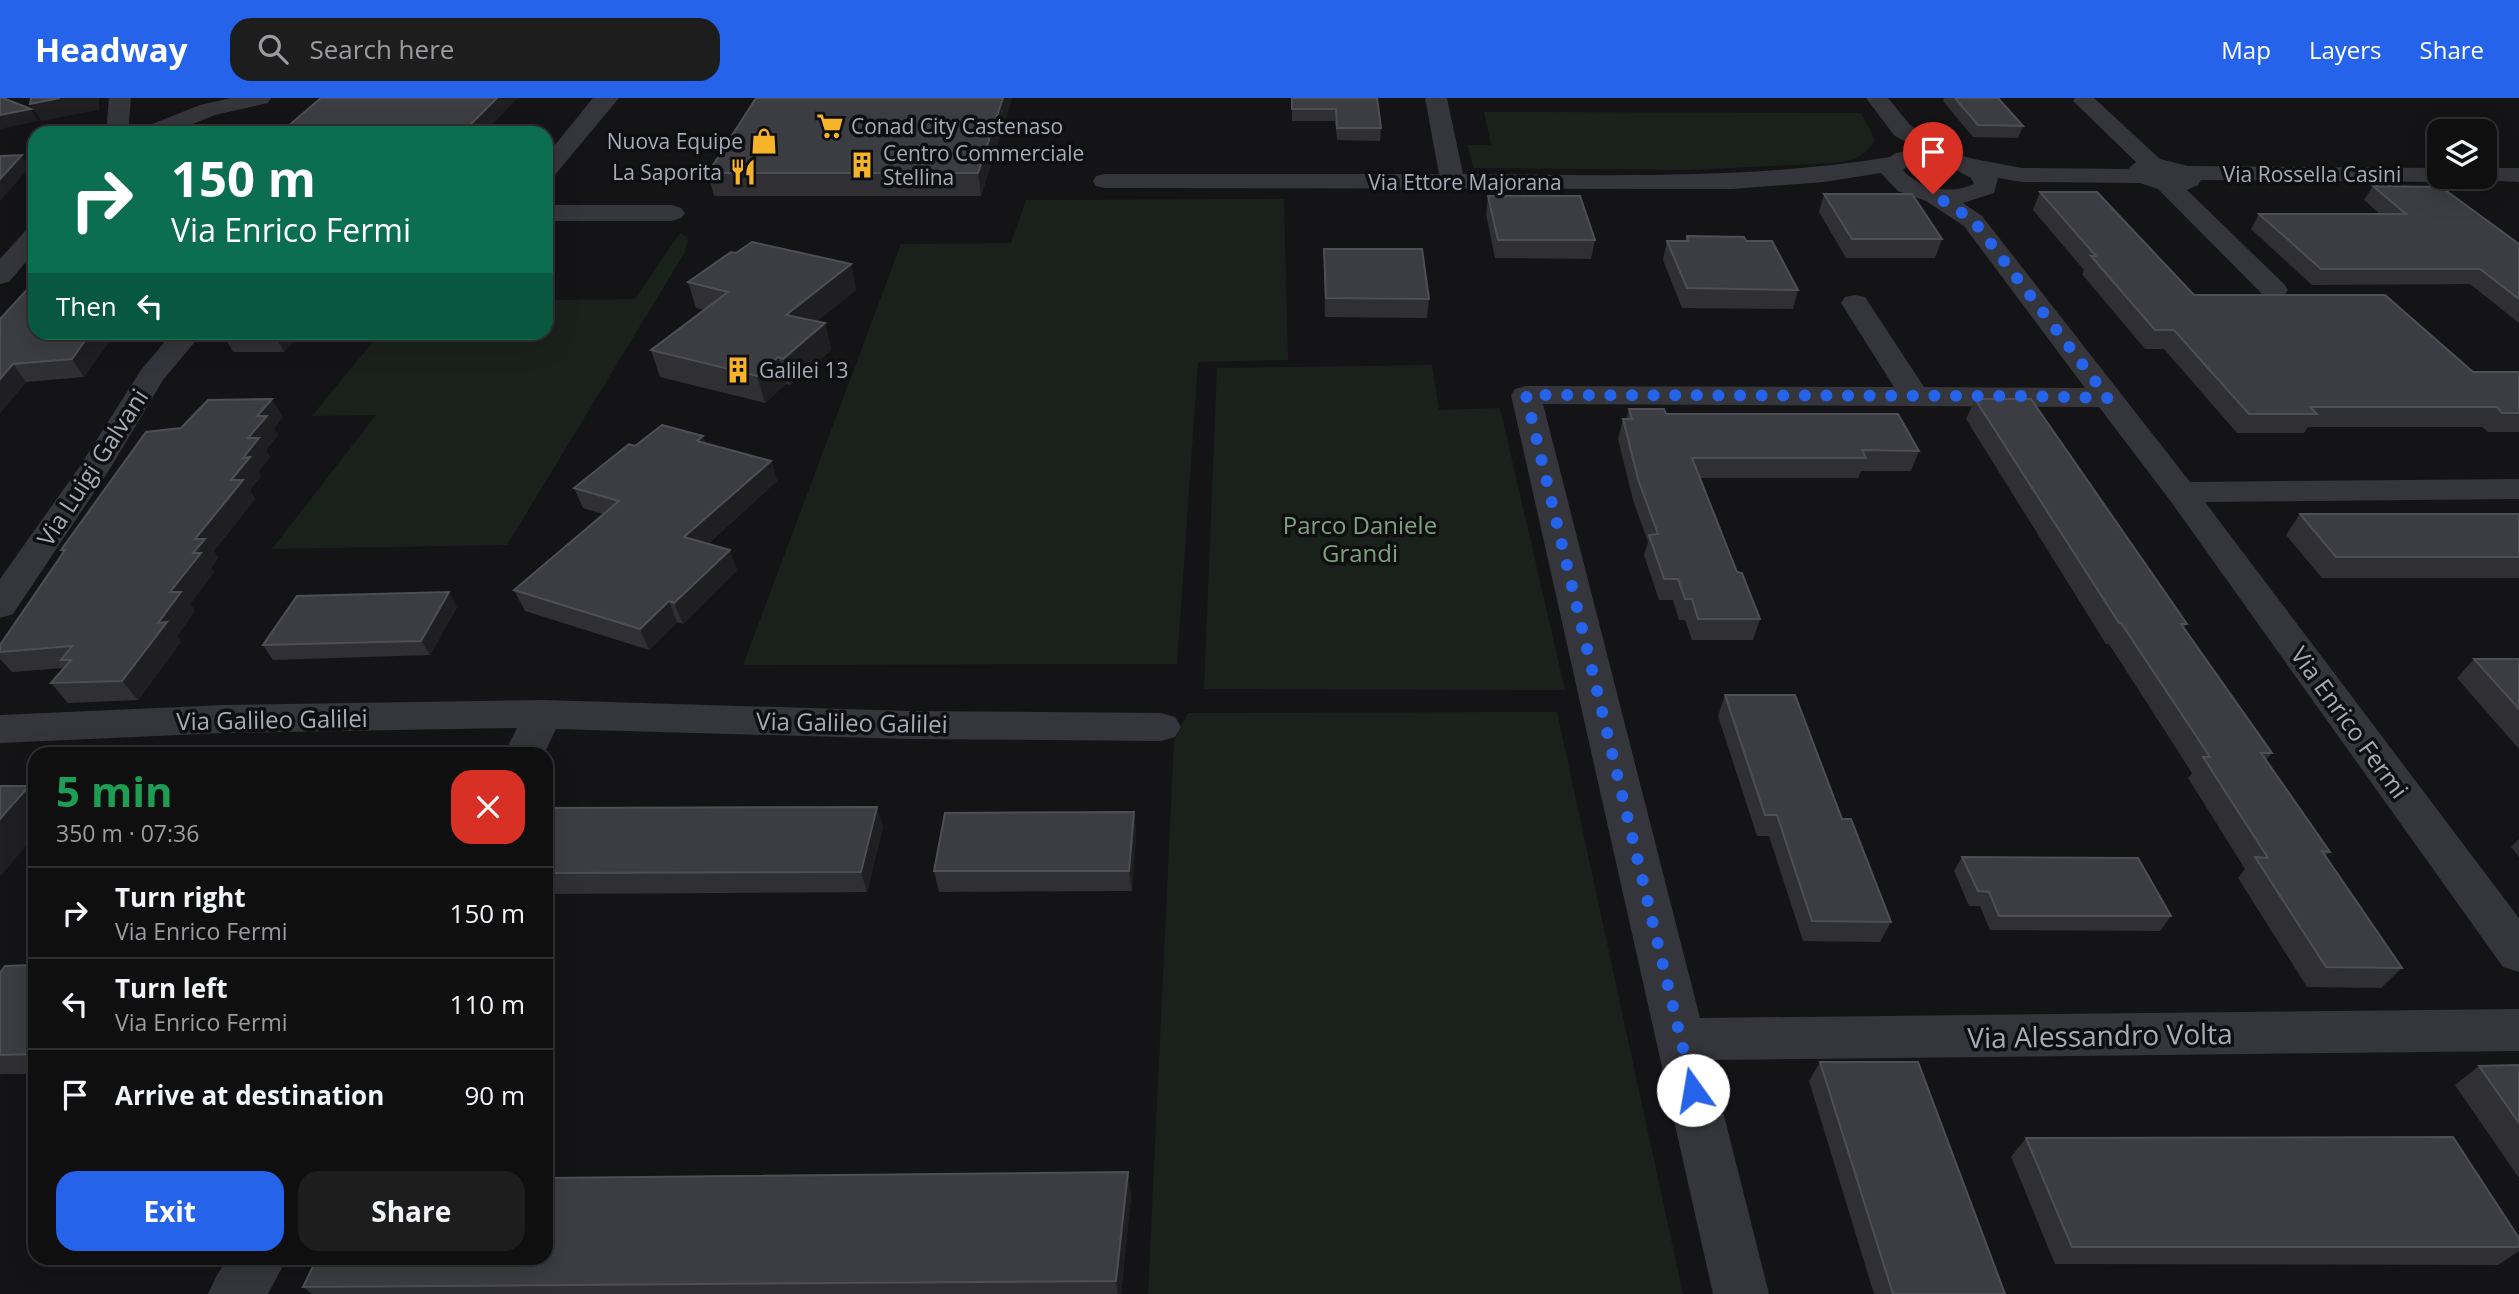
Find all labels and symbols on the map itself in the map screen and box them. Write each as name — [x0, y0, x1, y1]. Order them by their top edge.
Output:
supermarket icon: Conad City Castenaso — [815, 111, 845, 141]
place label: Conad City Castenaso — [851, 112, 1063, 140]
pin — [1903, 122, 1963, 194]
shop icon: Nuova Equipe — [749, 126, 779, 156]
place label: Nuova Equipe — [607, 127, 743, 155]
place label: Centro Commerciale Stellina — [883, 139, 1084, 191]
building icon: Centro Commerciale Stellina — [847, 150, 877, 180]
restaurant icon: La Saporita — [728, 157, 758, 187]
place label: La Saporita — [612, 158, 722, 186]
street label: Via Rossella Casini — [2223, 160, 2401, 188]
street label: Via Ettore Majorana — [1368, 168, 1562, 196]
building icon: Galilei 13 — [723, 355, 753, 385]
place label: Galilei 13 — [759, 356, 848, 384]
street label: Via Luigi Galvani — [29, 382, 155, 552]
park label: Parco Daniele Grandi — [1283, 508, 1437, 569]
street label: Via Enrico Fermi — [2284, 639, 2416, 805]
street label: Via Galileo Galilei — [176, 701, 368, 737]
street label: Via Galileo Galilei — [756, 704, 948, 740]
street label: Via Alessandro Volta — [1967, 1014, 2233, 1056]
position arrow — [1656, 1053, 1730, 1127]

